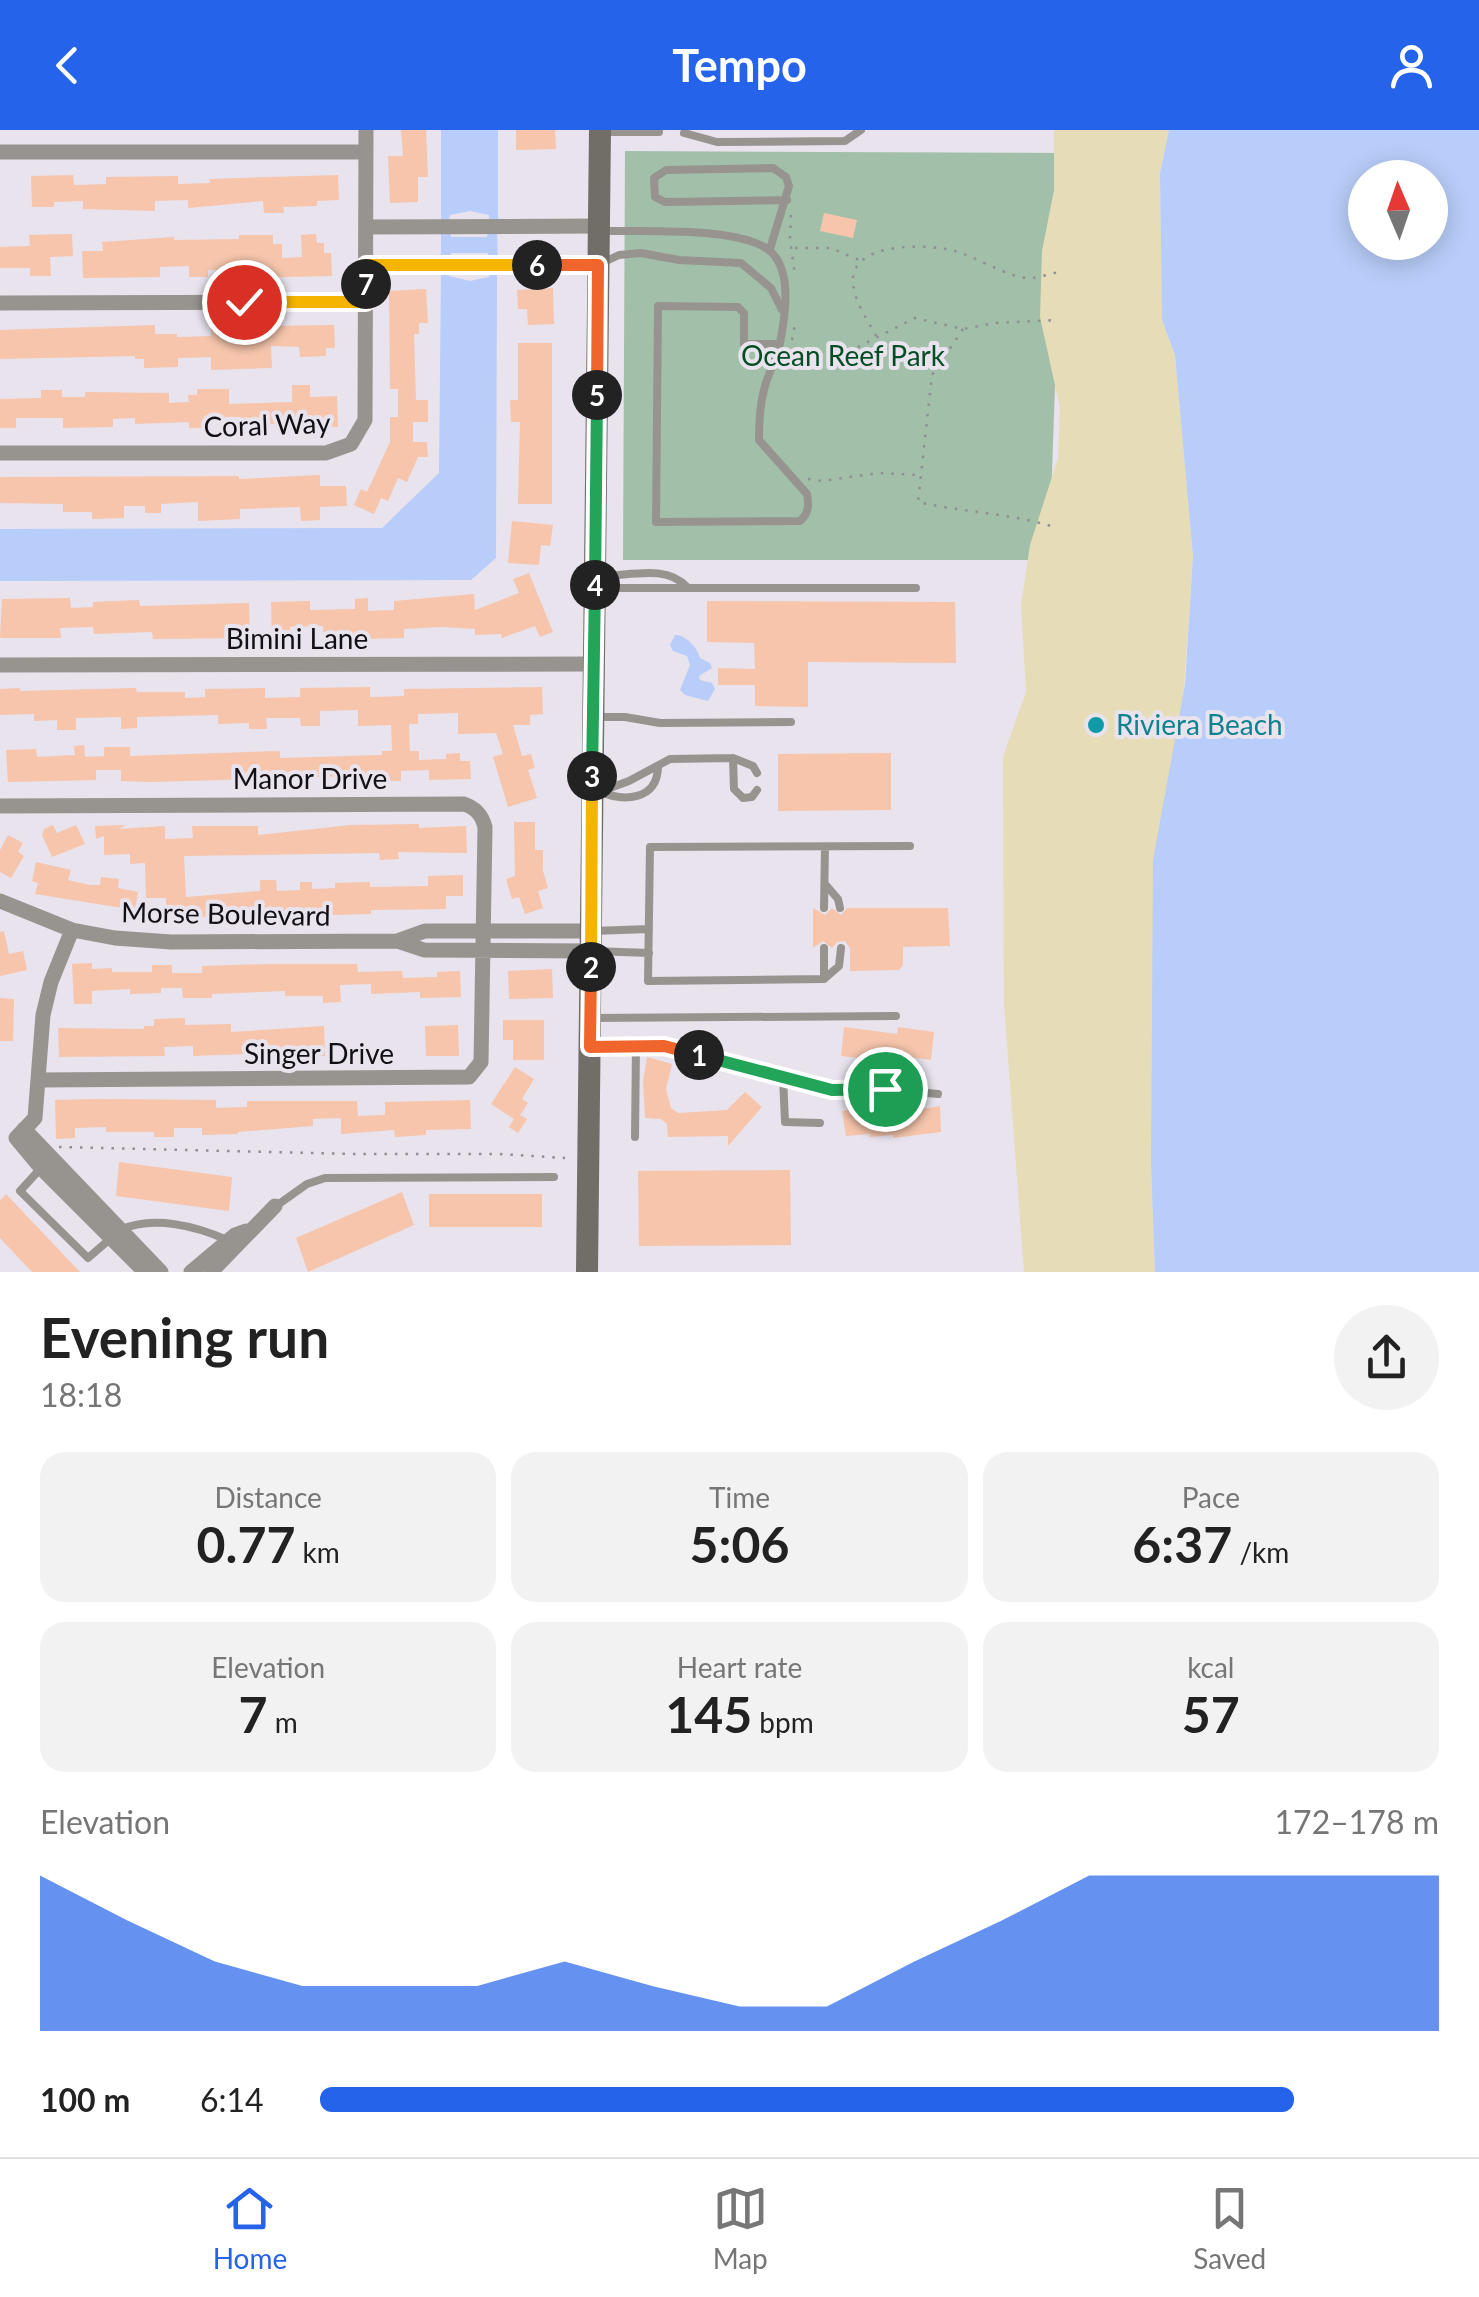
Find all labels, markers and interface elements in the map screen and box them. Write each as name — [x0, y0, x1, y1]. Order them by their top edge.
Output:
icon: back — [40, 38, 95, 93]
text: Tempo — [672, 38, 807, 92]
icon: person — [1384, 38, 1439, 93]
north arrow — [1348, 160, 1448, 260]
map controls — [1348, 160, 1448, 260]
pin: 6 — [512, 240, 562, 290]
text: 6 — [529, 248, 545, 282]
pin: 7 — [341, 259, 391, 309]
pin — [202, 260, 287, 345]
text: 7 — [358, 267, 374, 301]
icon: check — [217, 275, 272, 330]
park label: Ocean Reef Park — [741, 338, 946, 372]
pin: 5 — [572, 370, 622, 420]
text: 5 — [589, 378, 605, 412]
street label: Coral Way — [203, 405, 332, 443]
pin: 4 — [570, 560, 620, 610]
text: 4 — [587, 568, 603, 602]
street label: Bimini Lane — [226, 621, 368, 655]
place label: Riviera Beach — [1116, 707, 1283, 741]
marker: Riviera Beach — [1085, 714, 1107, 736]
pin: 3 — [567, 751, 617, 801]
text: 3 — [584, 759, 600, 793]
street label: Manor Drive — [233, 761, 387, 795]
street label: Morse Boulevard — [121, 894, 331, 932]
pin: 2 — [566, 942, 616, 992]
text: 2 — [583, 950, 599, 984]
pin: 1 — [674, 1030, 724, 1080]
street label: Singer Drive — [244, 1036, 394, 1070]
text: 1 — [691, 1038, 707, 1072]
pin — [843, 1047, 928, 1132]
icon: arrive — [858, 1062, 913, 1117]
text: Evening run — [40, 1304, 329, 1370]
button: share — [1334, 1305, 1439, 1410]
text: 18:18 — [40, 1375, 122, 1414]
text: Distance — [214, 1480, 322, 1514]
text: Time — [709, 1480, 770, 1514]
text: Pace — [1182, 1480, 1240, 1514]
text: 0.77 — [197, 1514, 295, 1574]
text: 5:06 — [690, 1514, 789, 1574]
text: 6:37 — [1132, 1514, 1232, 1574]
text: km — [295, 1535, 340, 1569]
text: /km — [1232, 1535, 1289, 1569]
text: Elevation — [211, 1650, 325, 1684]
text: Heart rate — [677, 1650, 802, 1684]
text: kcal — [1187, 1650, 1234, 1684]
text: 7 — [239, 1684, 268, 1744]
text: 145 — [665, 1684, 752, 1744]
text: 57 — [1182, 1684, 1240, 1744]
text: m — [268, 1705, 298, 1739]
text: bpm — [752, 1705, 814, 1739]
text: Elevation — [40, 1802, 170, 1841]
text: 172–178 m — [1275, 1802, 1439, 1841]
text: 100 m — [40, 2080, 130, 2119]
text: 6:14 — [200, 2080, 264, 2119]
tab: Home — [213, 2181, 287, 2275]
tab: Map — [713, 2181, 768, 2275]
tab: Saved — [1193, 2181, 1266, 2275]

